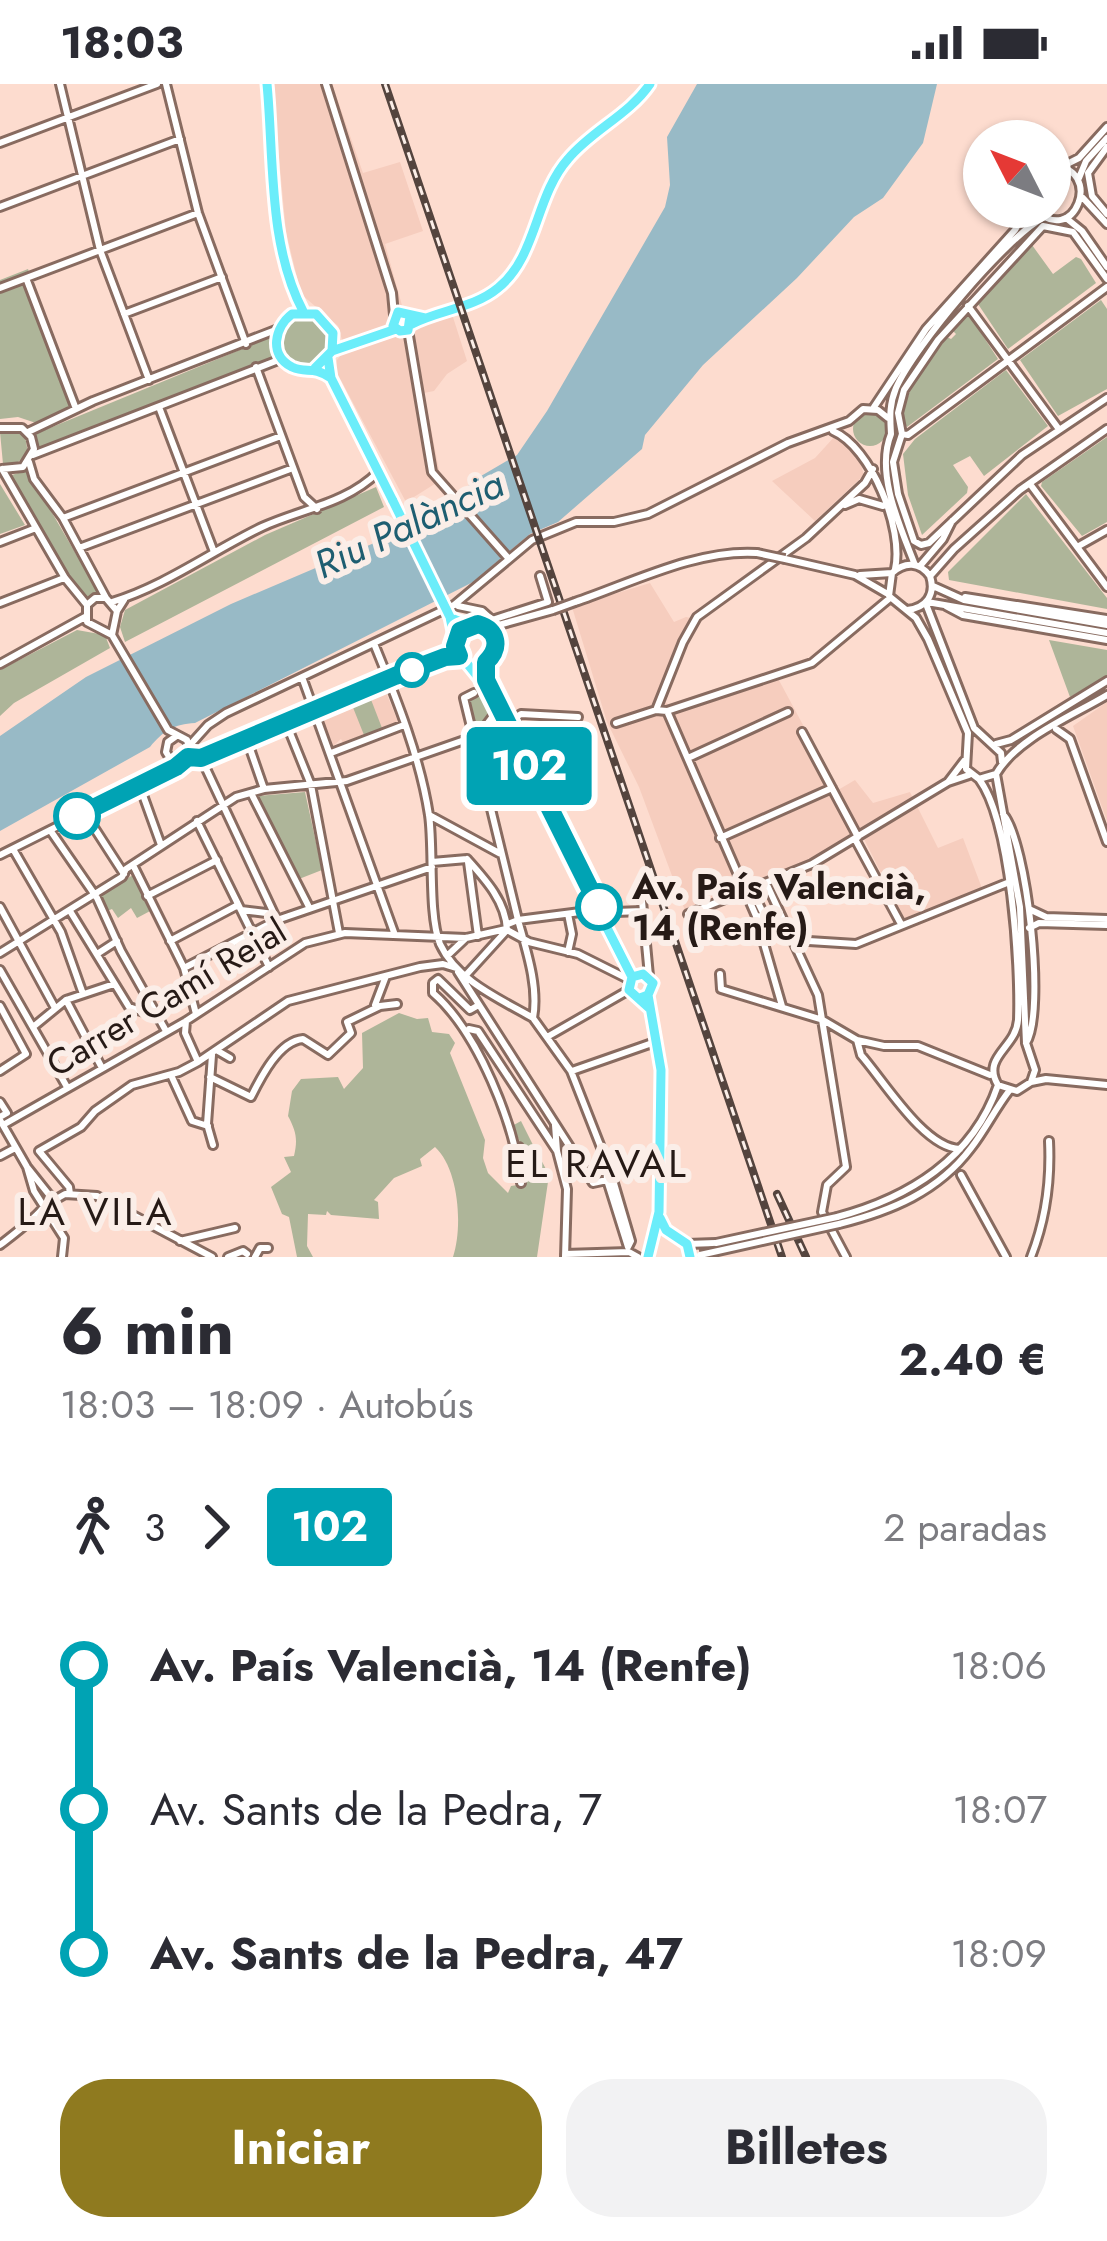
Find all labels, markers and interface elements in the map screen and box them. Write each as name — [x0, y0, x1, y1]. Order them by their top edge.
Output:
text: 18:03 — [60, 10, 183, 75]
north arrow — [963, 120, 1071, 228]
map controls — [963, 120, 1071, 228]
water label: Riu Palància — [305, 455, 514, 593]
unlabelled marker — [396, 654, 428, 686]
line badge: 102 — [460, 727, 598, 805]
text: 102 — [491, 735, 567, 796]
unlabelled marker — [55, 794, 99, 838]
place label: Av. País Valencià, 14 (Renfe) — [631, 860, 926, 953]
marker: Av. País Valencià, 14 (Renfe) — [577, 885, 621, 929]
street label: Carrer Camí Reial — [36, 905, 296, 1089]
district label: EL RAVAL — [505, 1135, 689, 1192]
district label: LA VILA — [18, 1183, 174, 1240]
text: 6 min — [60, 1283, 234, 1379]
text: 2.40 € — [899, 1327, 1047, 1392]
text: 18:03 – 18:09 · Autobús — [60, 1376, 474, 1433]
icon: walk — [60, 1494, 126, 1560]
icon: forward — [183, 1494, 249, 1560]
text: 102 — [291, 1496, 368, 1557]
text: 3 — [144, 1499, 165, 1556]
text: 2 paradas — [883, 1499, 1047, 1556]
text: Av. País Valencià, 14 (Renfe) — [150, 1633, 752, 1698]
text: 18:06 — [951, 1637, 1047, 1694]
text: Av. Sants de la Pedra, 7 — [150, 1777, 602, 1842]
text: 18:07 — [953, 1781, 1047, 1838]
text: Av. Sants de la Pedra, 47 — [150, 1921, 683, 1986]
text: 18:09 — [951, 1925, 1047, 1982]
button: Iniciar — [60, 2079, 542, 2217]
button: Billetes — [566, 2079, 1047, 2217]

